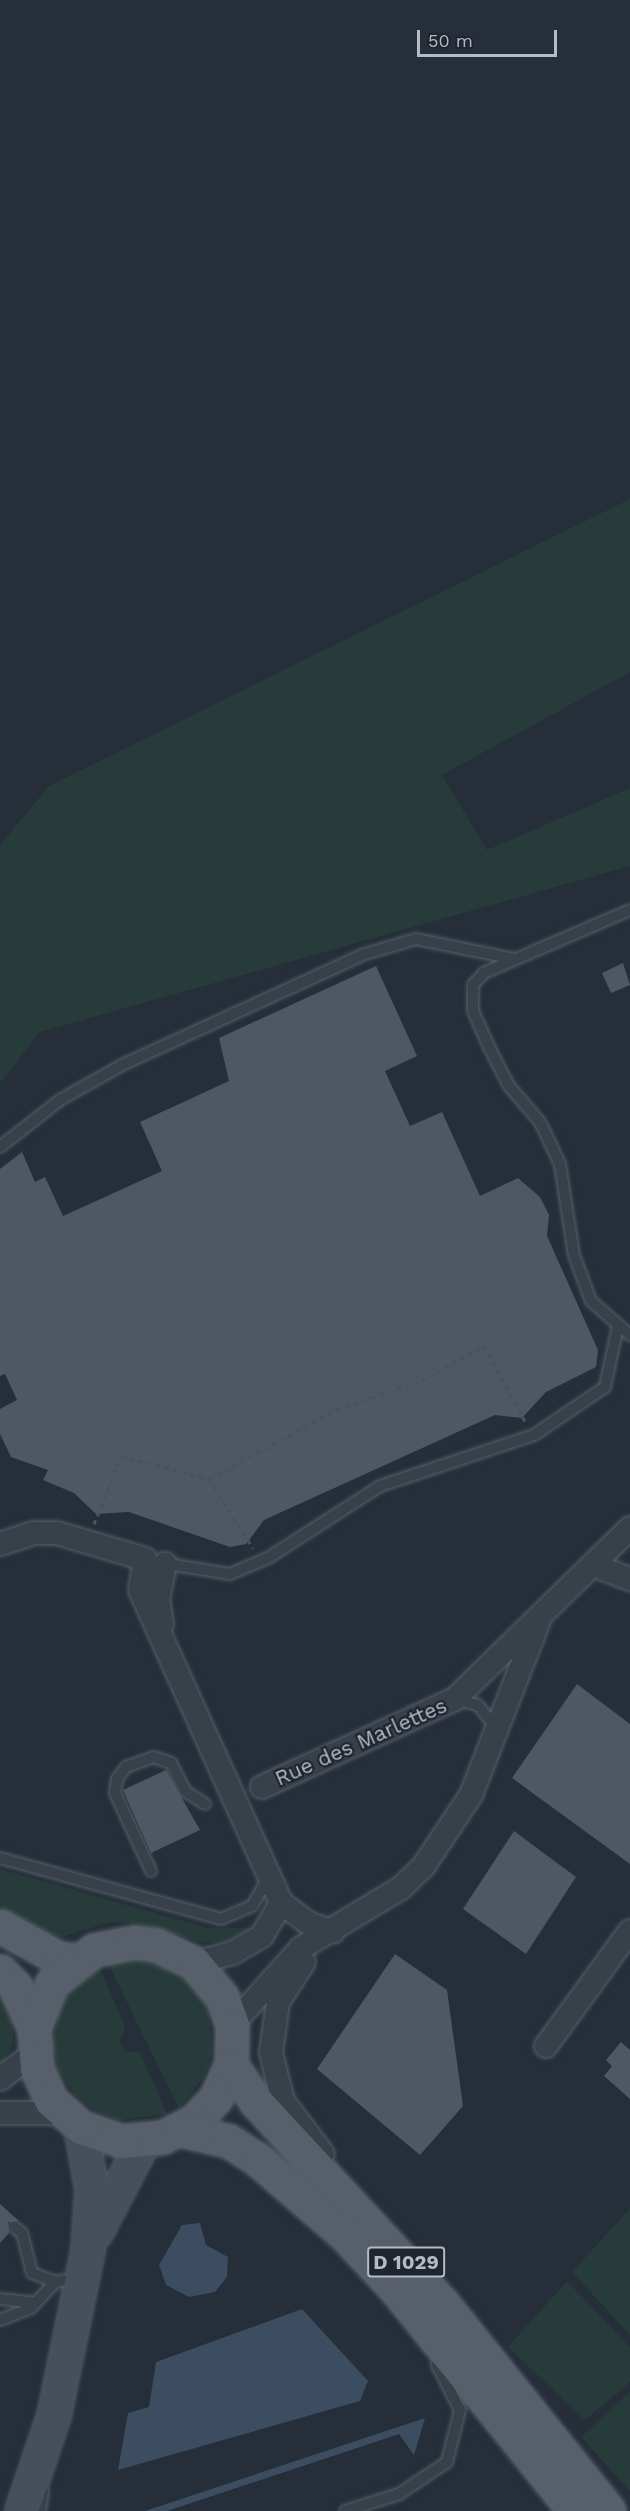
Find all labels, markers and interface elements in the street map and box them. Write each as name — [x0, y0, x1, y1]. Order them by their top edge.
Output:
scale bar — [420, 18, 560, 56]
text: 50 m — [428, 30, 473, 51]
street label: Rue des Marlettes — [271, 1693, 451, 1791]
road number: D 1029 — [367, 2245, 445, 2279]

